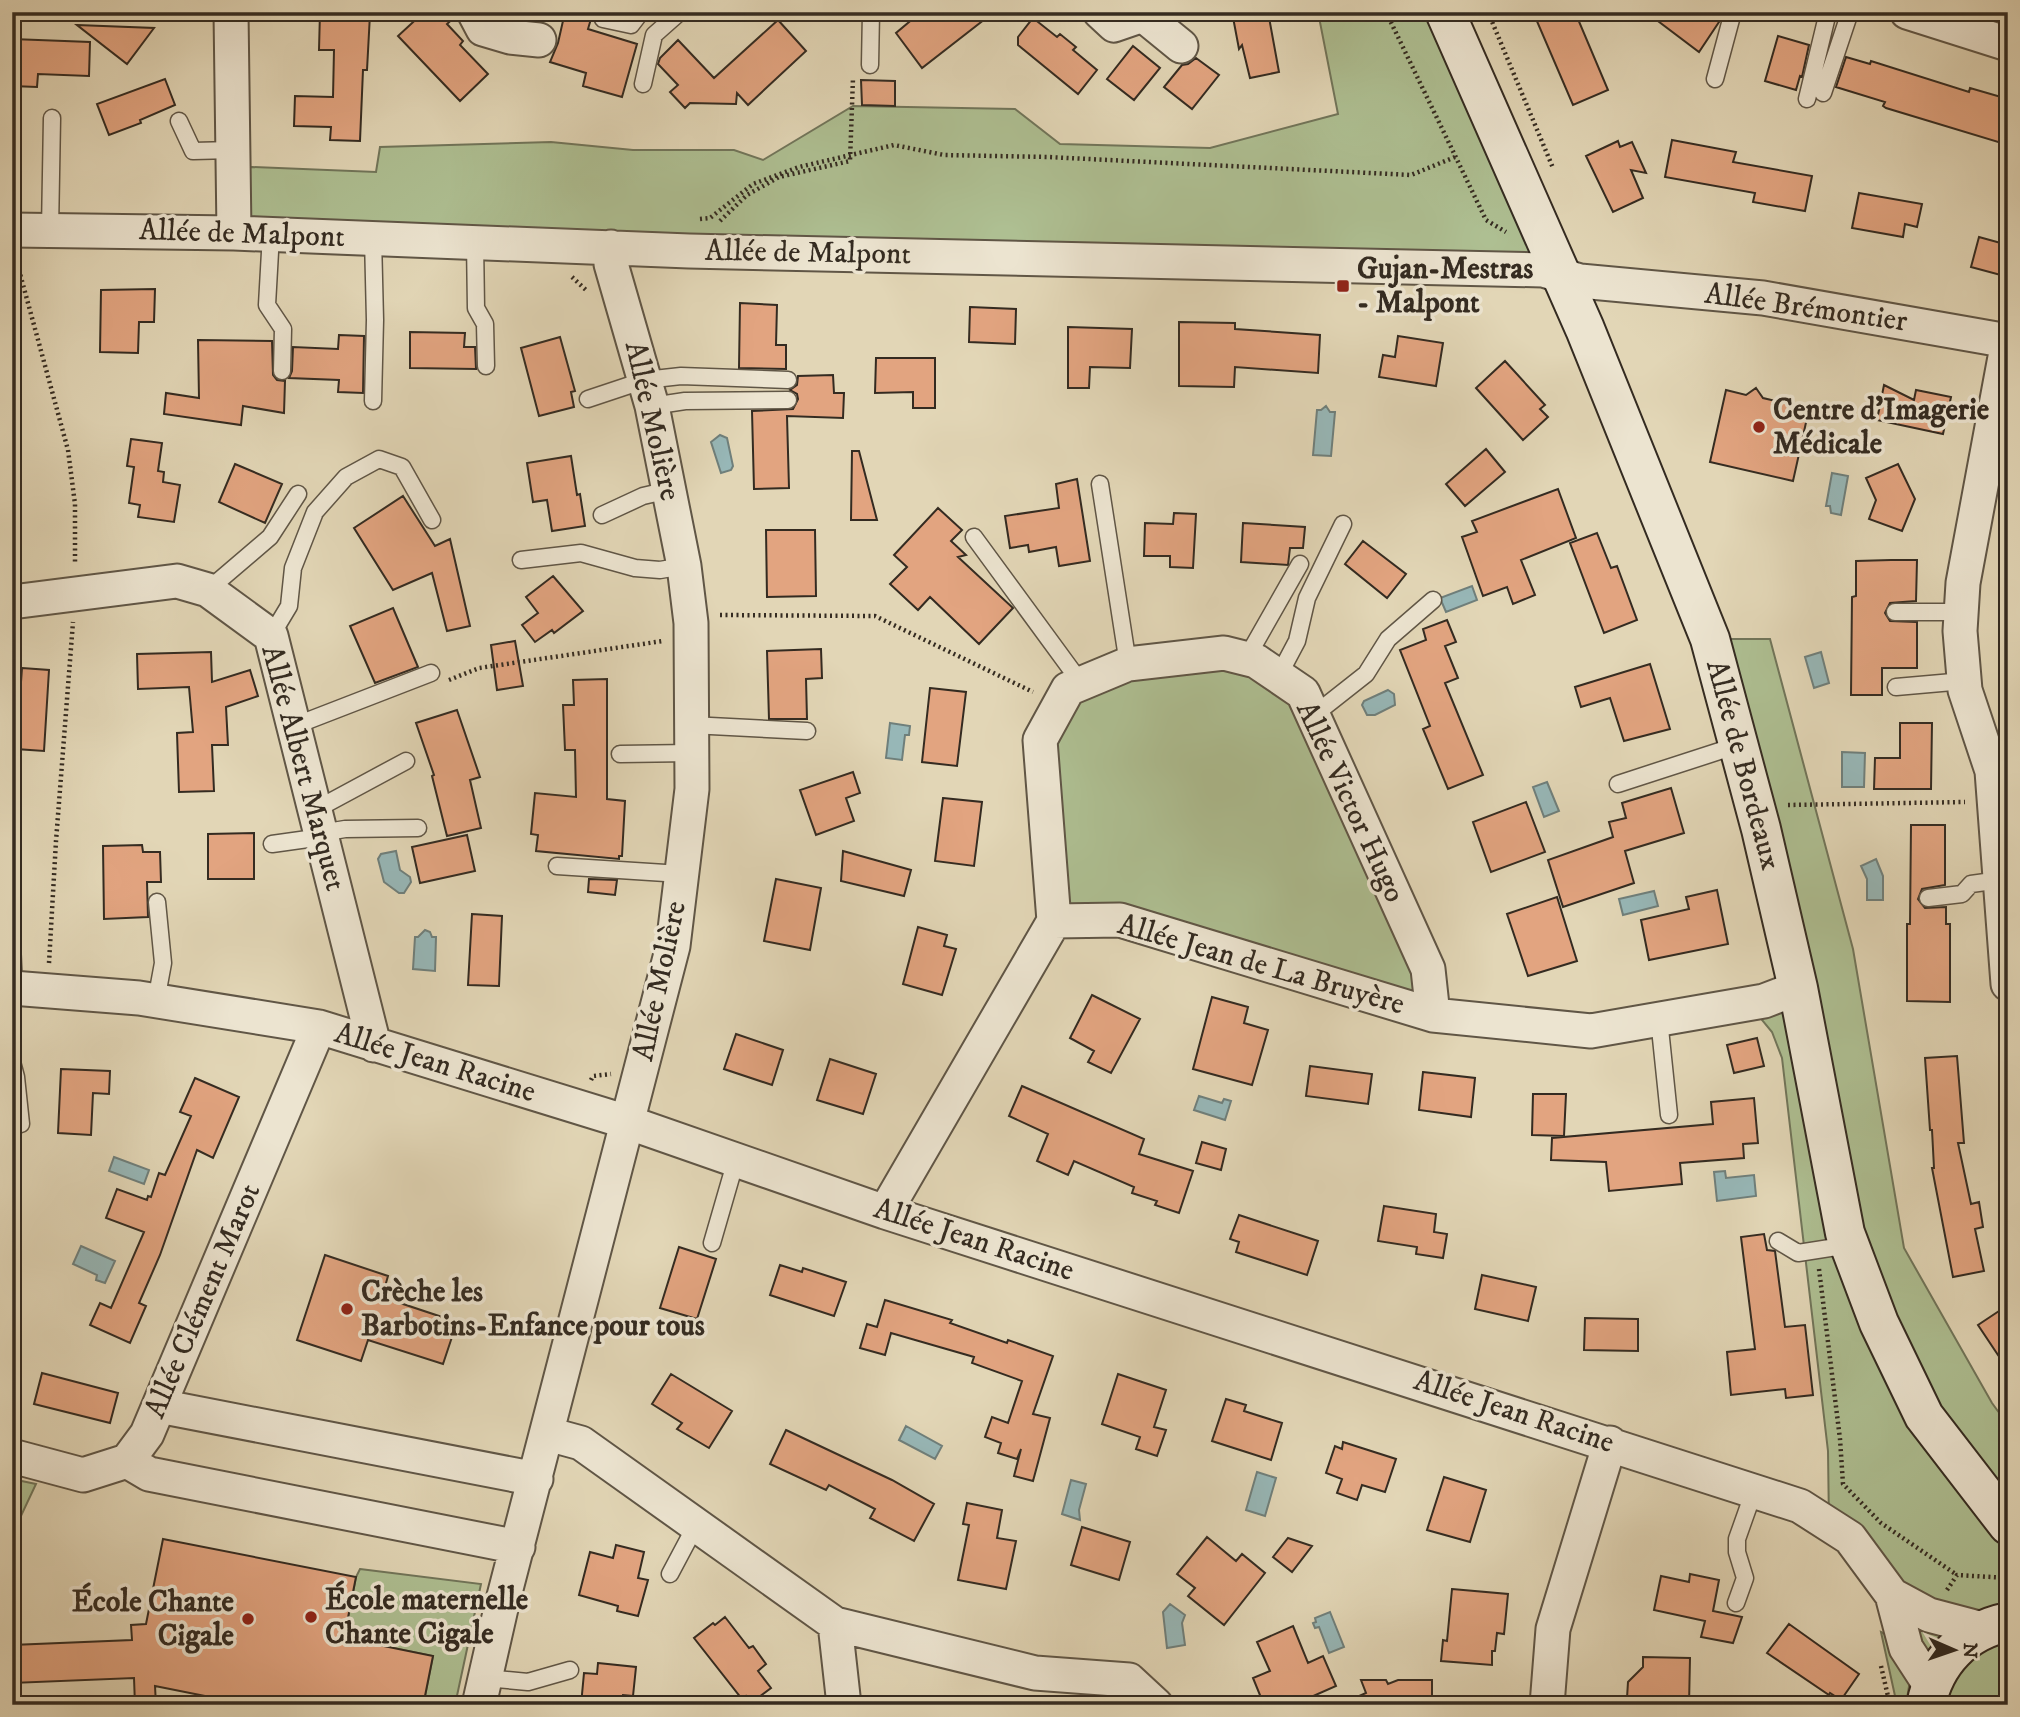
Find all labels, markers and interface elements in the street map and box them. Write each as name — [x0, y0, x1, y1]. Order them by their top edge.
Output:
street label: Allée de Malpont — [138, 212, 346, 256]
street label: Allée de Malpont — [705, 233, 911, 273]
place label: Gujan-Mestras - Malpont — [1357, 251, 1533, 322]
street label: Allée Brémontier — [1702, 275, 1910, 341]
marker: Gujan-Mestras - Malpont — [1335, 278, 1351, 294]
street label: Allée Molière — [616, 338, 688, 504]
place label: Centre d'Imagerie Médicale — [1773, 392, 1990, 463]
marker: Centre d'Imagerie Médicale — [1751, 419, 1767, 435]
street label: Allée Albert Marquet — [252, 641, 354, 895]
street label: Allée de Bordeaux — [1697, 656, 1789, 874]
street label: Allée Victor Hugo — [1287, 695, 1413, 909]
street label: Allée Molière — [625, 898, 695, 1064]
street label: Allée Jean de La Bruyère — [1113, 906, 1409, 1024]
street label: Allée Jean Racine — [330, 1015, 540, 1111]
street label: Allée Clément Marot — [137, 1178, 269, 1424]
street label: Allée Jean Racine — [869, 1190, 1079, 1290]
place label: Crèche les Barbotins-Enfance pour tous — [361, 1274, 705, 1345]
marker: Crèche les Barbotins-Enfance pour tous — [339, 1301, 355, 1317]
street label: Allée Jean Racine — [1409, 1362, 1619, 1462]
place label: École maternelle Chante Cigale — [325, 1580, 529, 1653]
place label: École Chante Cigale — [72, 1582, 235, 1655]
marker: École maternelle Chante Cigale — [303, 1609, 319, 1625]
marker: École Chante Cigale — [240, 1611, 256, 1627]
north arrow — [1918, 1616, 1988, 1686]
text: N — [1958, 1642, 1981, 1659]

